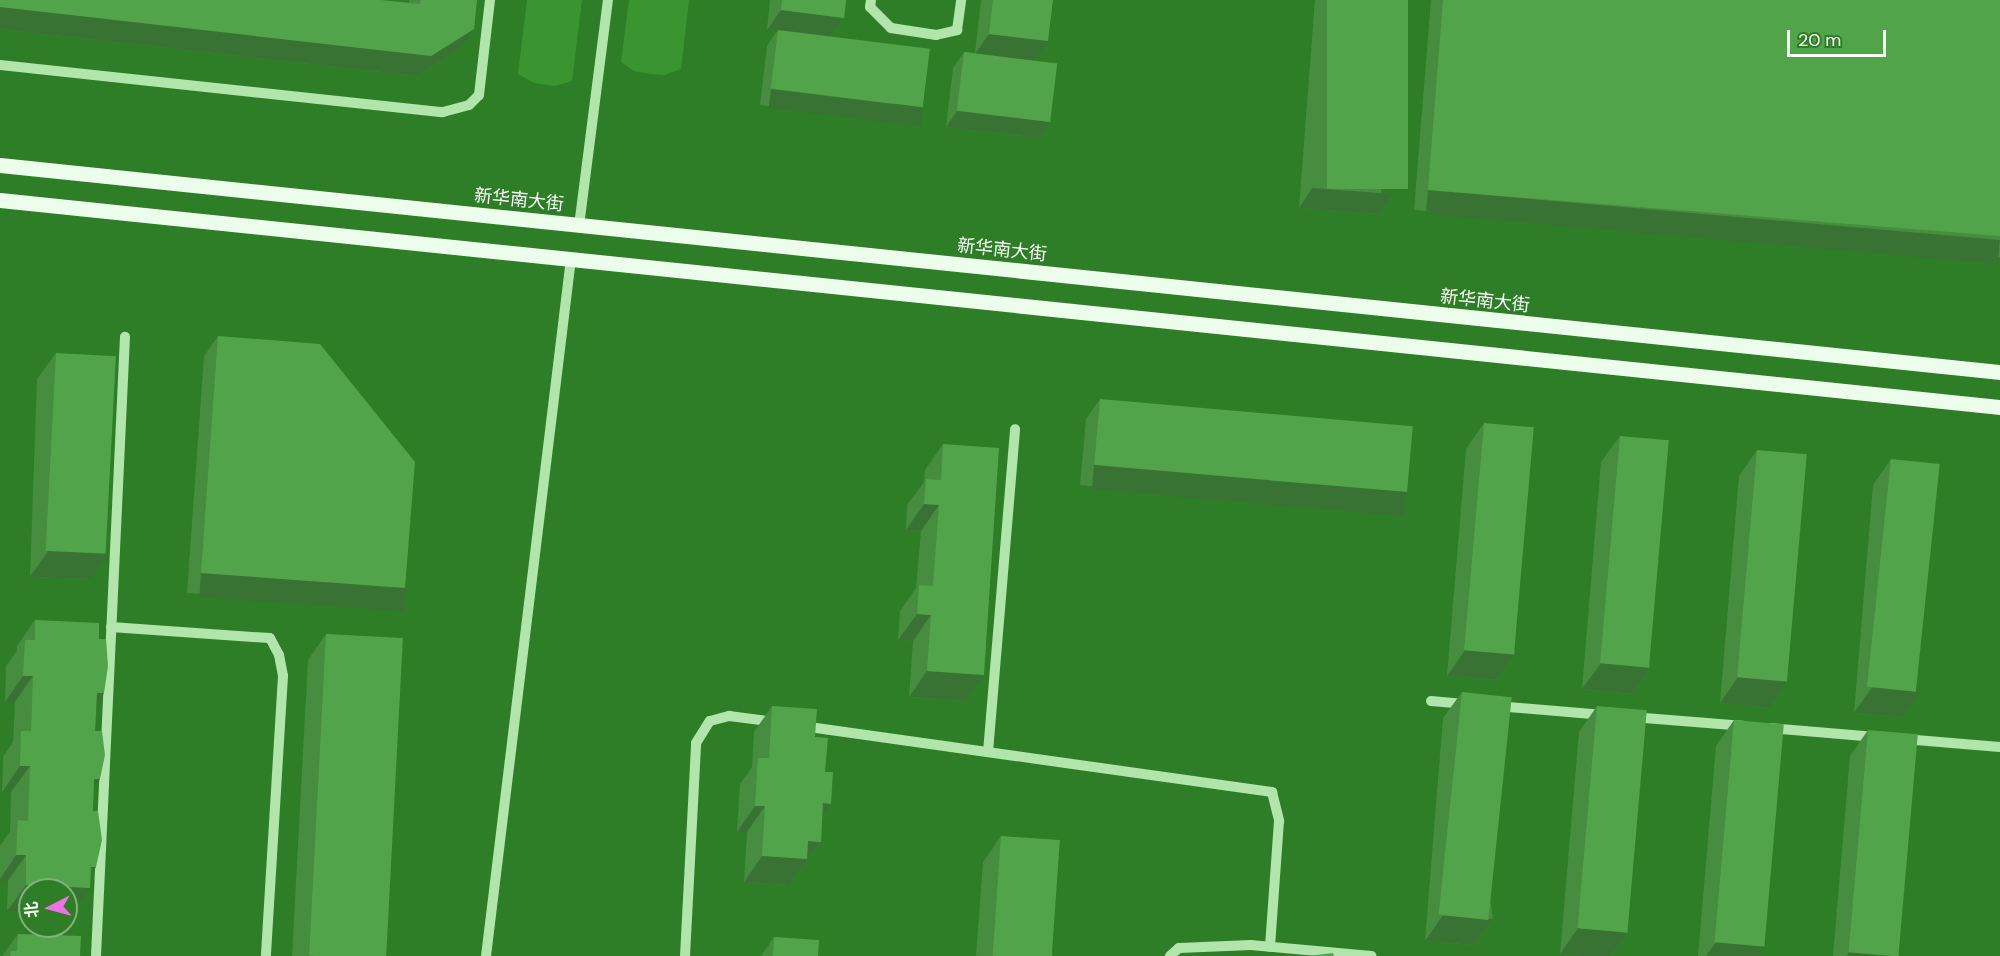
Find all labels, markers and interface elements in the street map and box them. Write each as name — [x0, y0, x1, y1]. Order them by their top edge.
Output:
scale bar — [1790, 18, 1889, 56]
text: 20 m — [1798, 28, 1841, 52]
street label: 新华南大街 — [473, 185, 565, 215]
street label: 新华南大街 — [956, 235, 1048, 265]
street label: 新华南大街 — [1439, 286, 1531, 316]
north arrow — [18, 878, 78, 938]
text: 北 — [20, 901, 43, 919]

